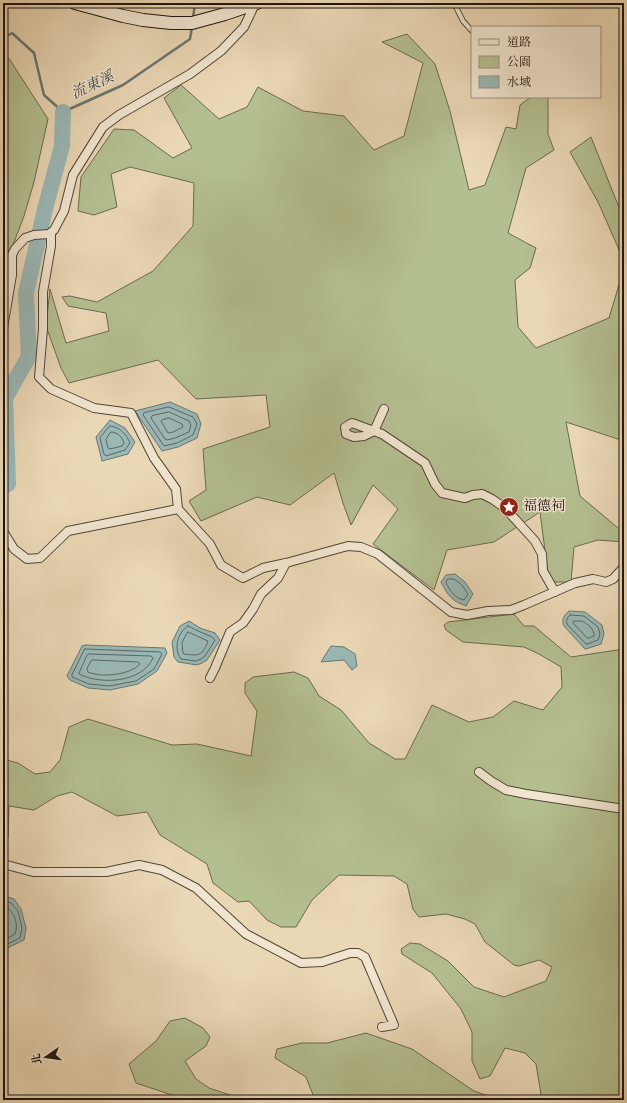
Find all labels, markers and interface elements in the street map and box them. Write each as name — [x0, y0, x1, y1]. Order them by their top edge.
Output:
legend — [471, 26, 601, 98]
text: 道路 — [507, 34, 531, 52]
text: 公園 — [507, 54, 531, 72]
water label: 流東溪 — [68, 66, 120, 105]
text: 水域 — [507, 74, 531, 92]
place icon: 福德祠 — [498, 496, 520, 518]
place label: 福德祠 — [523, 497, 565, 517]
north arrow — [26, 1037, 66, 1077]
text: 北 — [28, 1052, 46, 1066]

